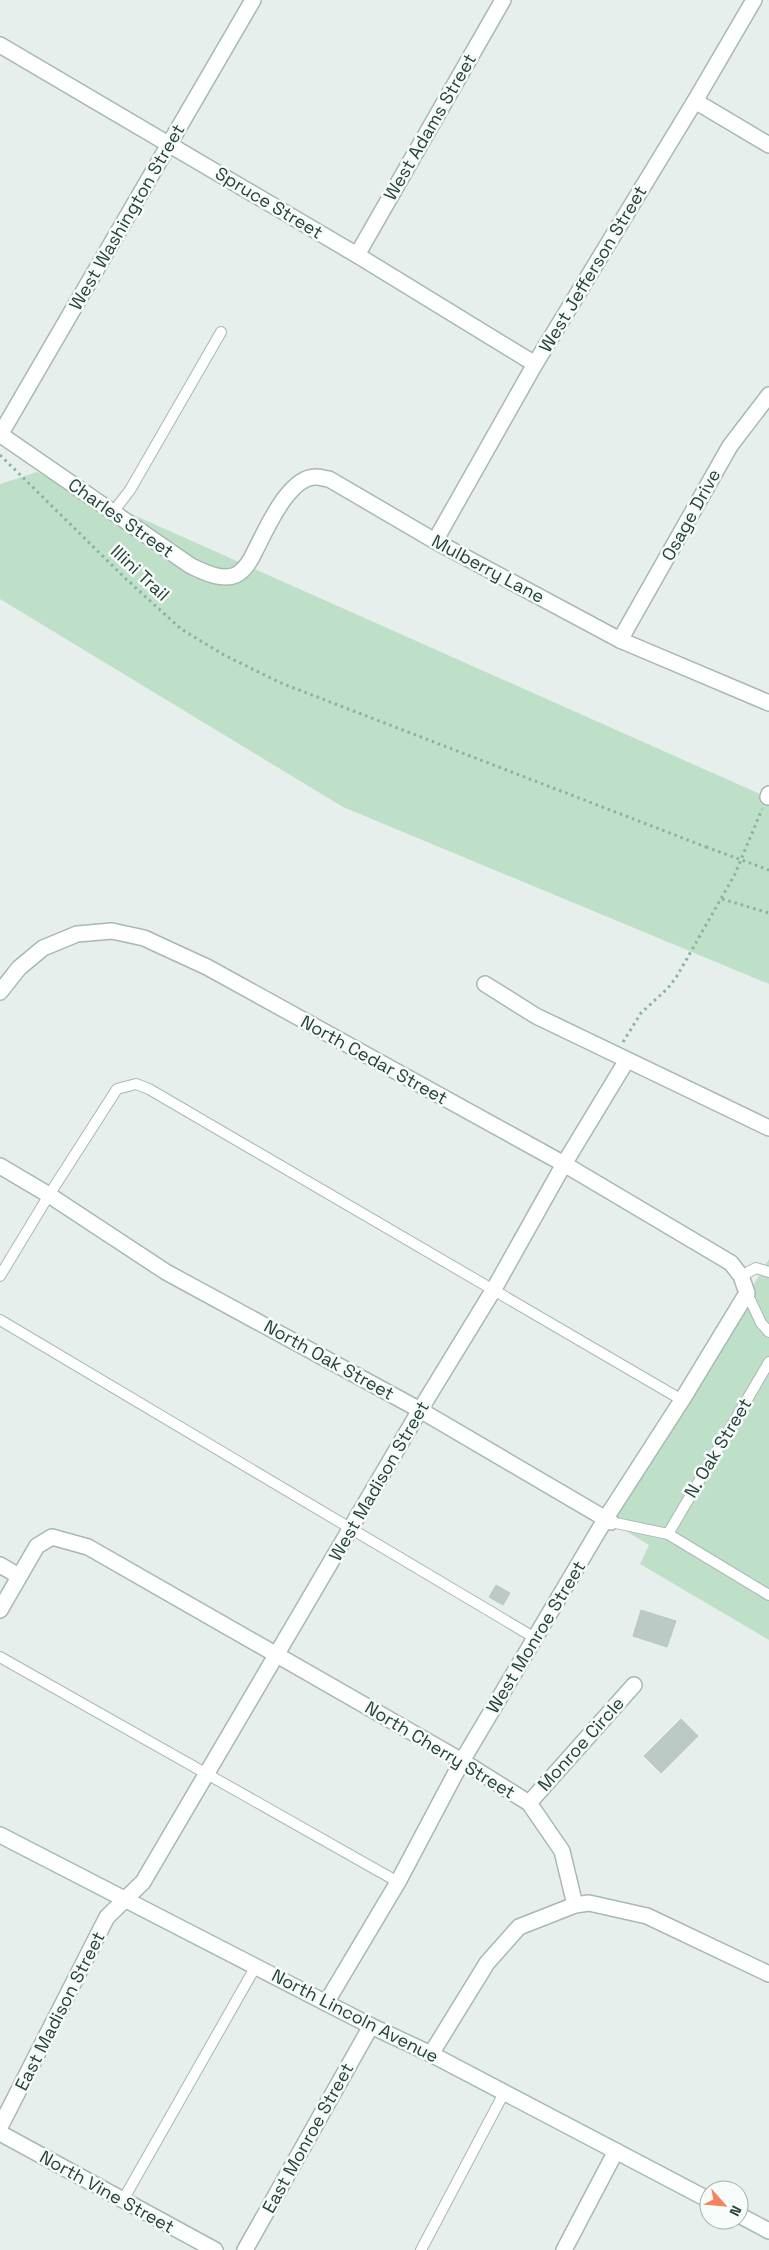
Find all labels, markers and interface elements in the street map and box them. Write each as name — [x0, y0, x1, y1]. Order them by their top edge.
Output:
street label: West Adams Street — [378, 49, 481, 204]
street label: West Washington Street — [64, 119, 189, 314]
street label: Spruce Street — [211, 161, 327, 244]
street label: West Jefferson Street — [534, 181, 652, 356]
street label: Osage Drive — [656, 465, 725, 565]
street label: Charles Street — [64, 473, 179, 563]
street label: Mulberry Lane — [428, 529, 549, 608]
street label: Illini Trail — [106, 540, 175, 606]
street label: North Cedar Street — [297, 1010, 452, 1109]
street label: North Oak Street — [260, 1314, 398, 1405]
street label: N. Oak Street — [679, 1394, 756, 1502]
street label: West Madison Street — [323, 1396, 434, 1565]
street label: West Monroe Street — [481, 1556, 590, 1717]
street label: Monroe Circle — [532, 1692, 629, 1796]
street label: North Cherry Street — [361, 1696, 520, 1804]
street label: East Madison Street — [9, 1927, 110, 2094]
street label: North Lincoln Avenue — [268, 1963, 443, 2068]
street label: East Monroe Street — [257, 2059, 358, 2217]
street label: North Vine Street — [36, 2145, 179, 2238]
north arrow — [699, 2180, 749, 2230]
text: N — [725, 2203, 746, 2219]

